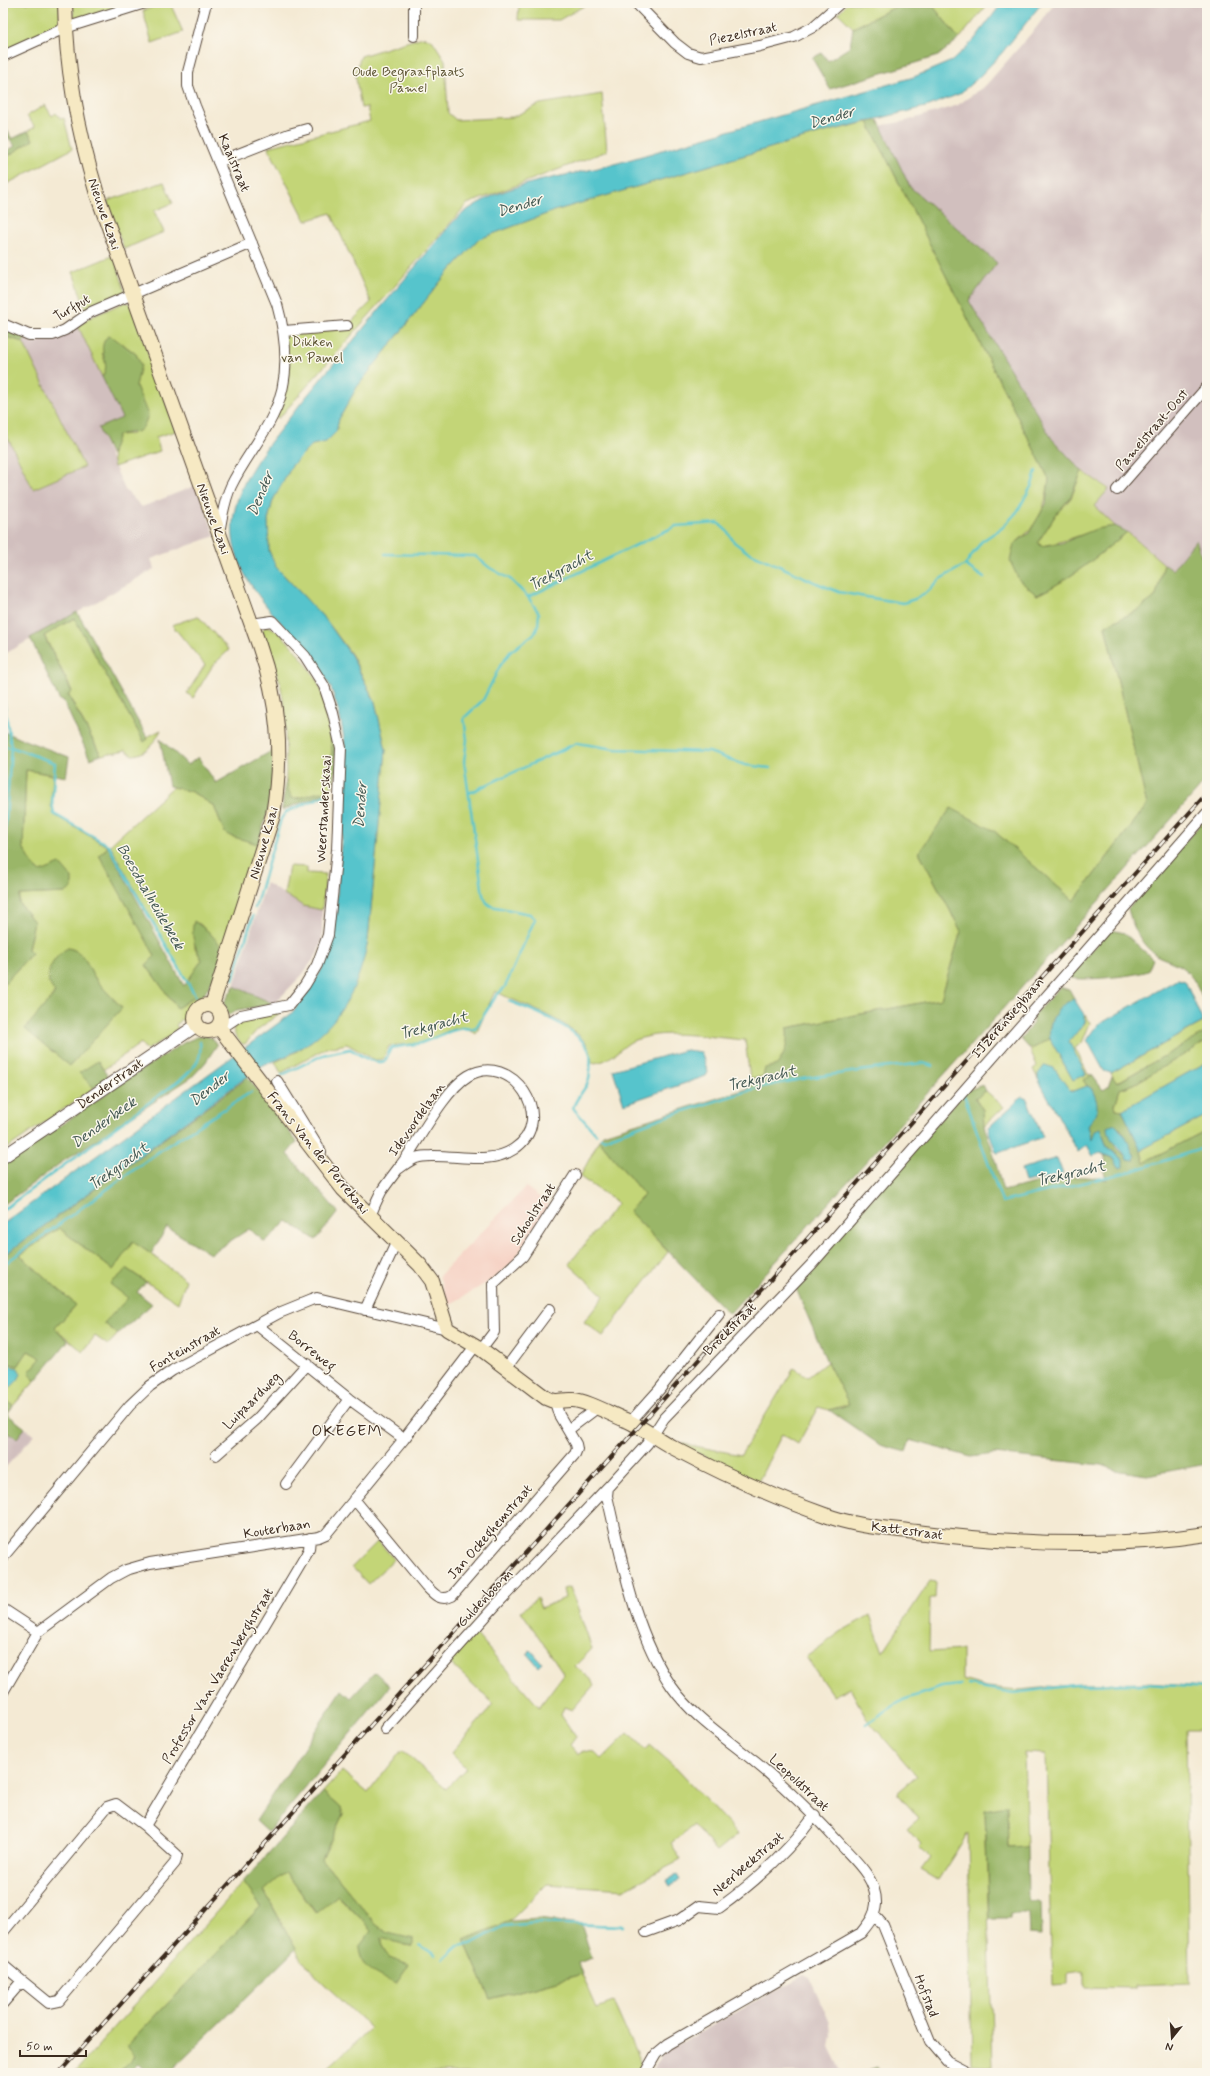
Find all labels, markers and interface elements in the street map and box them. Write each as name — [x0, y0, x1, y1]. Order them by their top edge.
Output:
street label: Piezelstraat — [708, 18, 778, 50]
park label: Oude Begraafplaats Pamel — [352, 63, 465, 97]
water label: Dender — [807, 102, 859, 134]
street label: Kaaistraat — [214, 131, 254, 195]
street label: Nieuwe Kaai — [83, 176, 125, 252]
water label: Dender — [495, 189, 547, 222]
street label: Turfput — [50, 290, 94, 326]
park label: Dikken van Pamel — [281, 333, 343, 367]
street label: Pamelstraat-Oost — [1111, 385, 1193, 475]
water label: Dender — [243, 467, 280, 519]
street label: Nieuwe Kaai — [192, 481, 234, 557]
water label: Trekgracht — [525, 545, 598, 596]
street label: Weerstanderskaai — [312, 755, 336, 863]
water label: Dender — [349, 780, 373, 829]
street label: Nieuwe Kaai — [245, 805, 283, 881]
water label: Boesdaalheidebeek — [111, 840, 189, 955]
street label: IJzerenwegbaan — [968, 974, 1049, 1063]
water label: Trekgracht — [398, 1007, 472, 1045]
street label: Denderstraat — [73, 1054, 147, 1114]
water label: Trekgracht — [726, 1061, 799, 1097]
water label: Dender — [186, 1066, 236, 1111]
street label: Idevoordelaan — [385, 1078, 449, 1160]
street label: Frans Van der Perrekaai — [263, 1088, 373, 1218]
water label: Denderbeek — [67, 1092, 142, 1153]
water label: Trekgracht — [85, 1138, 154, 1196]
water label: Trekgracht — [1035, 1156, 1108, 1192]
street label: Schoolstraat — [506, 1180, 560, 1248]
street label: Broekstraat — [699, 1298, 761, 1360]
street label: Fonteinstraat — [146, 1322, 224, 1376]
street label: Borreweg — [283, 1327, 340, 1377]
street label: Luipaardweg — [219, 1368, 285, 1434]
district label: OKEGEM — [312, 1421, 382, 1442]
street label: Jan Ockeghemstraat — [444, 1481, 538, 1585]
street label: Kouterbaan — [242, 1515, 312, 1543]
street label: Kattestraat — [870, 1518, 944, 1544]
street label: Guldenboom — [453, 1565, 517, 1631]
street label: Professor Van Vaerenberghstraat — [158, 1585, 280, 1768]
street label: Leopoldstraat — [765, 1750, 833, 1816]
street label: Neerbeekstraat — [708, 1828, 788, 1900]
street label: Hofstad — [910, 1972, 942, 2020]
north arrow — [1152, 2018, 1192, 2058]
scale bar — [20, 2032, 86, 2058]
text: 50 m — [26, 2039, 53, 2055]
text: N — [1164, 2039, 1175, 2054]

